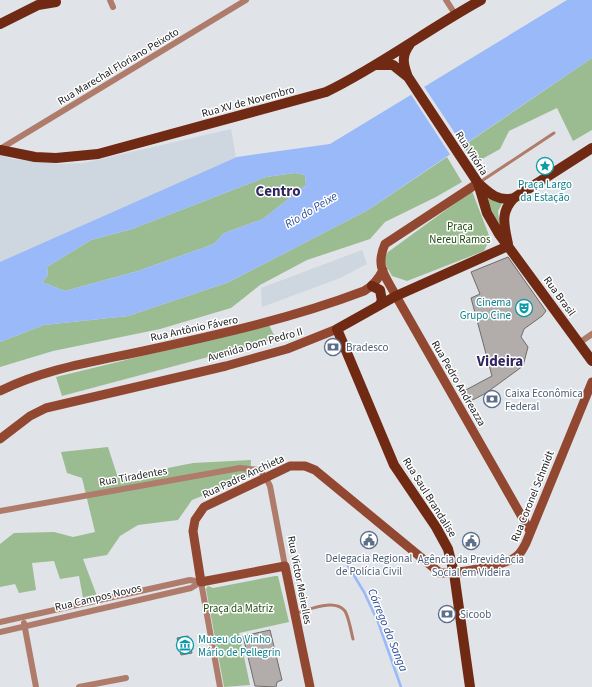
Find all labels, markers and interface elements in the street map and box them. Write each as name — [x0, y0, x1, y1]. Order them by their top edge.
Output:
street label: Rua Marechal Floriano Peixoto — [55, 24, 182, 109]
street label: Rua XV de Novembro — [200, 82, 296, 121]
street label: Rua Vitória — [452, 128, 491, 178]
place icon: Praça Largo da Estação — [535, 156, 555, 176]
place label: Praça Largo da Estação — [518, 177, 572, 205]
district label: Centro — [256, 181, 300, 202]
water label: Rio do Peixe — [282, 188, 341, 233]
park label: Praça Nereu Ramos — [429, 219, 491, 247]
street label: Rua Brasil — [540, 273, 579, 319]
place label: Cinema Grupo Cine — [460, 295, 512, 323]
theatre icon: Cinema Grupo Cine — [514, 298, 534, 318]
street label: Rua Antônio Fávero — [149, 312, 239, 345]
street label: Avenida Dom Pedro II — [206, 324, 304, 365]
bank icon: Bradesco — [323, 337, 343, 357]
street label: Rua Pedro Andreazza — [428, 338, 489, 429]
place label: Bradesco — [346, 340, 389, 355]
district label: Videira — [476, 351, 523, 372]
place label: Caixa Econômica Federal — [505, 386, 583, 414]
bank icon: Caixa Econômica Federal — [482, 389, 502, 409]
street label: Rua Coronel Schmidt — [507, 448, 558, 544]
street label: Rua Padre Anchieta — [200, 451, 287, 502]
street label: Rua Saul Brandalise — [399, 455, 460, 540]
street label: Rua Tiradentes — [98, 463, 169, 490]
public building icon: Delegacia Regional de Polícia Civil — [359, 530, 379, 550]
public building icon: Agência da Previdência Social em Videira — [461, 531, 481, 551]
street label: Rua Victor Meirelles — [284, 535, 316, 626]
place label: Delegacia Regional de Polícia Civil — [326, 551, 413, 579]
place label: Agência da Previdência Social em Videira — [418, 552, 524, 580]
street label: Rua Campos Novos — [53, 580, 143, 615]
water label: Córrego da Sanga — [363, 586, 412, 675]
park label: Praça da Matriz — [203, 601, 273, 616]
bank icon: Sicoob — [437, 604, 457, 624]
place label: Sicoob — [460, 607, 491, 622]
place label: Museu do Vinho Mário de Pellegrin — [198, 632, 280, 660]
museum icon: Museu do Vinho Mário de Pellegrin — [175, 635, 195, 655]

